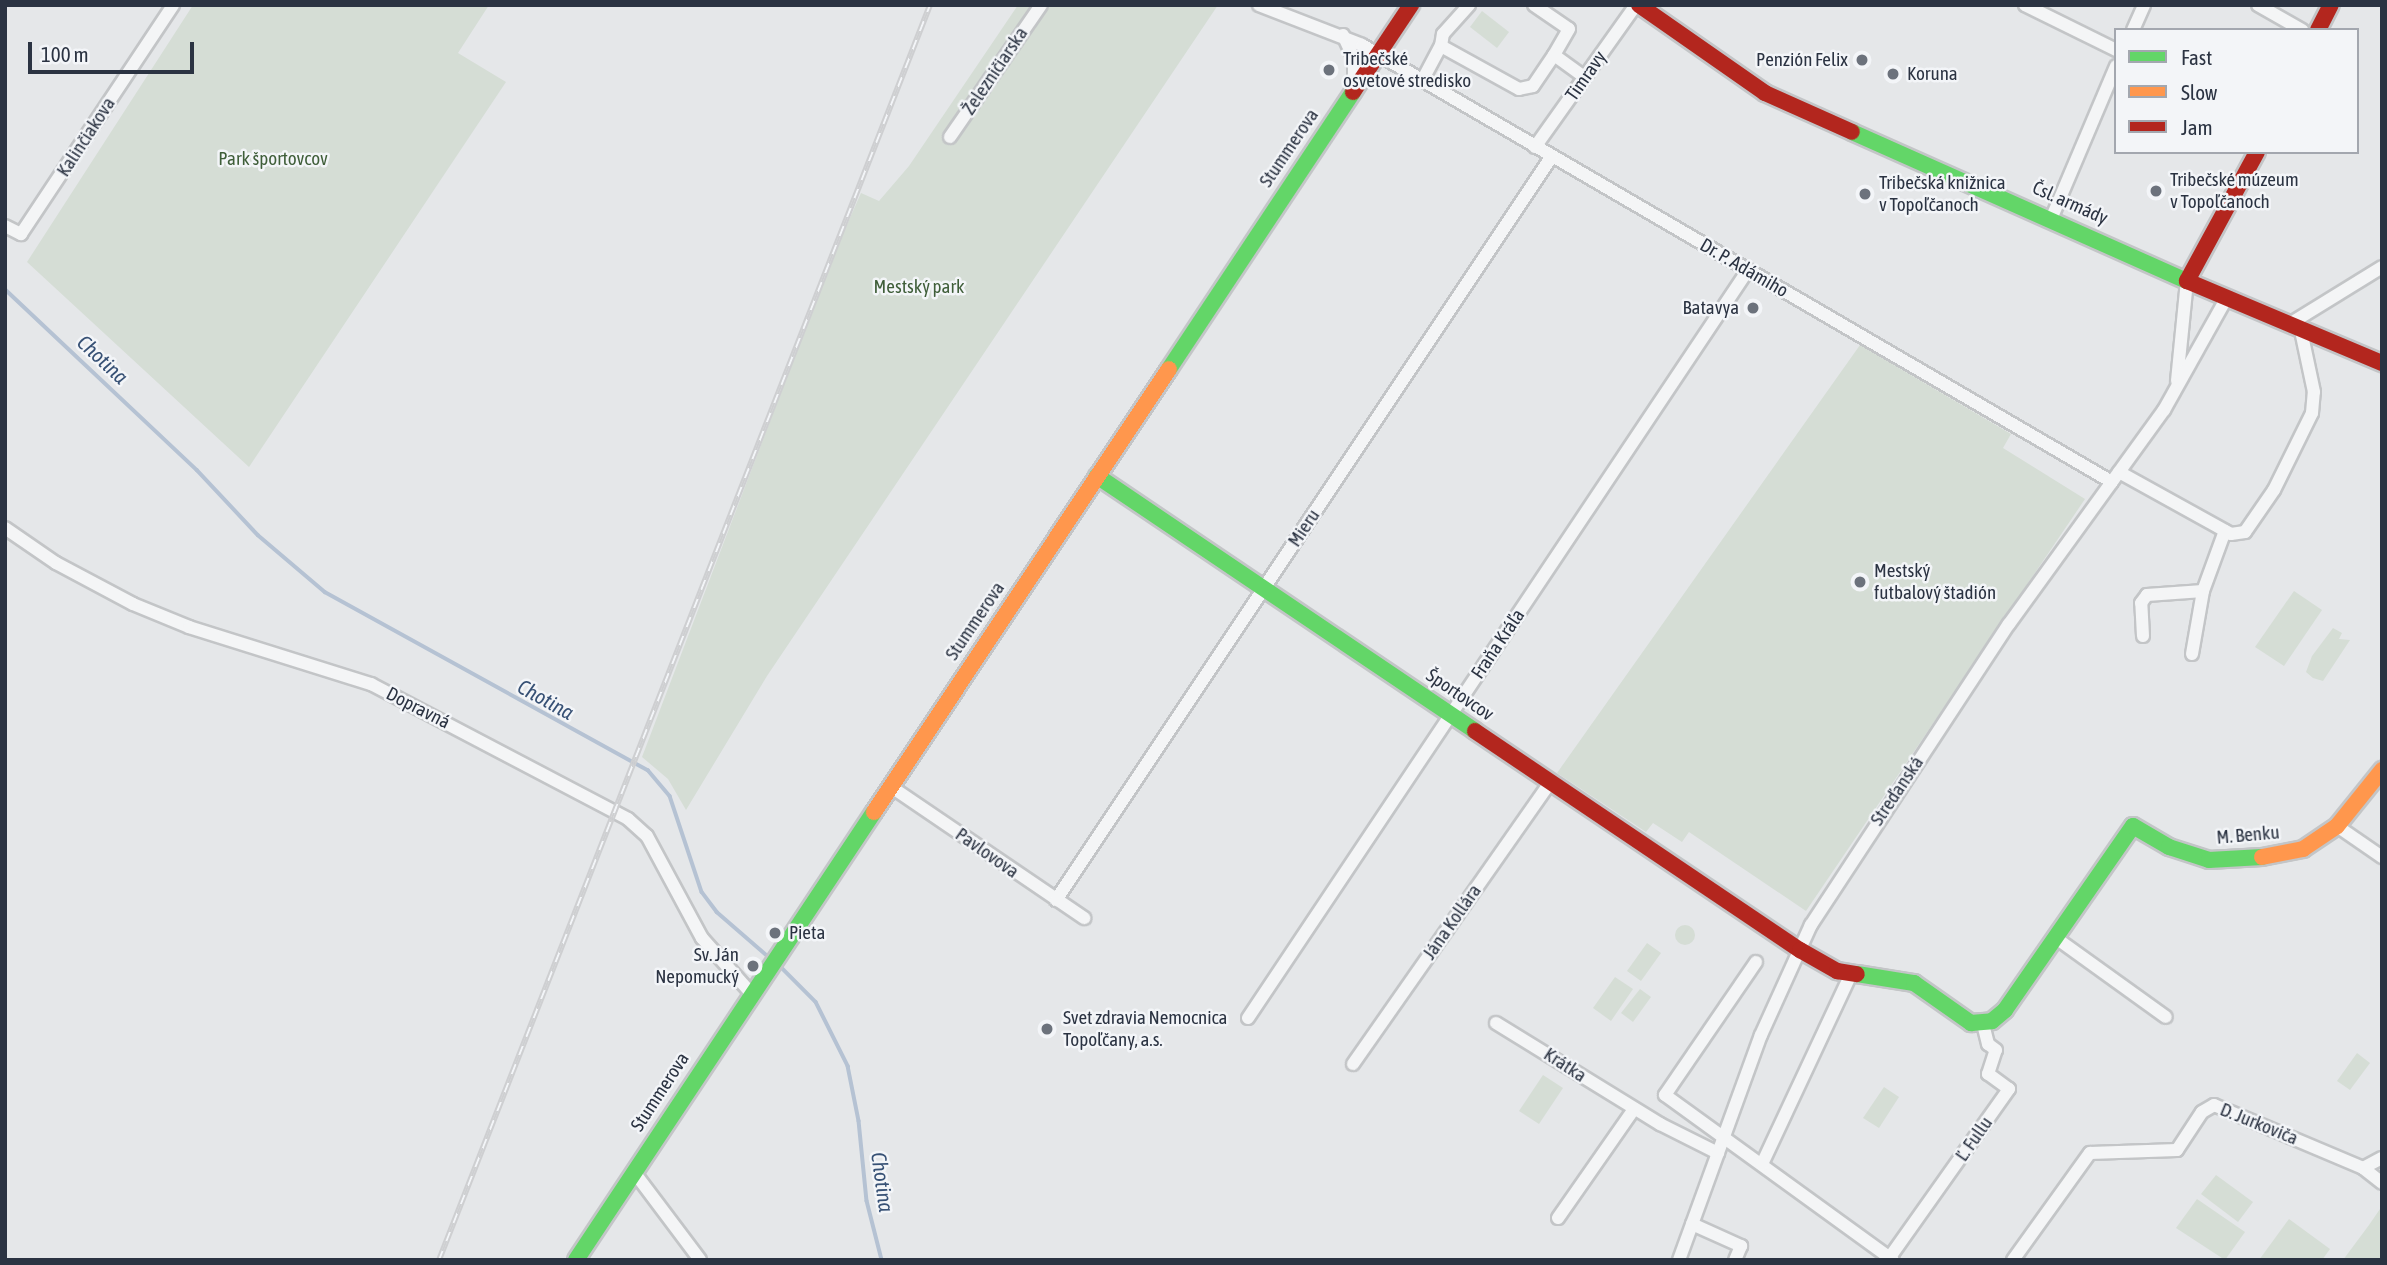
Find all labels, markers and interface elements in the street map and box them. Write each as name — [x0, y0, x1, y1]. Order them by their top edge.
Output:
street label: Železničiarska — [957, 23, 1033, 119]
scale bar — [32, 28, 198, 72]
legend — [2114, 28, 2359, 154]
text: 100 m — [41, 42, 89, 66]
text: Fast — [2181, 45, 2212, 69]
street label: Timravy — [1561, 47, 1611, 105]
place label: Tribečské osvetové stredisko — [1343, 48, 1471, 92]
place label: Penzión Felix — [1756, 49, 1848, 71]
marker: Penzión Felix — [1854, 52, 1870, 68]
marker: Tribečské osvetové stredisko — [1321, 62, 1337, 78]
place label: Koruna — [1907, 63, 1958, 85]
marker: Koruna — [1885, 66, 1901, 82]
text: Slow — [2181, 80, 2217, 104]
street label: Kalinčiakova — [52, 93, 120, 181]
street label: Stummerova — [1255, 105, 1323, 191]
text: Jam — [2181, 115, 2213, 139]
park label: Park športovcov — [218, 148, 328, 170]
place label: Tribečské múzeum v Topoľčanoch — [2170, 169, 2299, 213]
place label: Tribečská knižnica v Topoľčanoch — [1879, 172, 2005, 216]
street label: Čsl. armády — [2029, 176, 2111, 230]
marker: Tribečské múzeum v Topoľčanoch — [2148, 183, 2164, 199]
marker: Tribečská knižnica v Topoľčanoch — [1857, 186, 1873, 202]
street label: Dr. P. Adámiho — [1696, 234, 1792, 302]
park label: Mestský park — [874, 276, 964, 298]
place label: Batavya — [1683, 297, 1739, 319]
marker: Batavya — [1745, 300, 1761, 316]
water label: Chotina — [72, 329, 134, 389]
street label: Mieru — [1283, 505, 1325, 551]
place label: Mestský futbalový štadión — [1874, 560, 1996, 604]
marker: Mestský futbalový štadión — [1852, 574, 1868, 590]
street label: Stummerova — [941, 578, 1009, 664]
street label: Fraňa Kráľa — [1466, 605, 1530, 683]
street label: Športovcov — [1422, 664, 1498, 726]
water label: Chotina — [514, 673, 578, 725]
street label: Dopravná — [382, 682, 454, 734]
street label: Streďanská — [1866, 752, 1928, 830]
street label: M. Benku — [2216, 821, 2280, 849]
street label: Pavlovova — [951, 823, 1023, 883]
street label: Jána Kollára — [1418, 880, 1486, 964]
place label: Pieta — [789, 922, 825, 944]
marker: Pieta — [767, 925, 783, 941]
place label: Sv. Ján Nepomucký — [655, 944, 739, 988]
marker: Sv. Ján Nepomucký — [745, 958, 761, 974]
place label: Svet zdravia Nemocnica Topoľčany, a.s. — [1063, 1007, 1227, 1051]
marker: Svet zdravia Nemocnica Topoľčany, a.s. — [1037, 1019, 1057, 1039]
street label: Krátka — [1539, 1043, 1591, 1087]
street label: Stummerova — [626, 1048, 694, 1136]
street label: D. Jurkoviča — [2217, 1098, 2301, 1150]
street label: Ľ. Fullu — [1951, 1112, 1997, 1166]
water label: Chotina — [866, 1150, 900, 1214]

